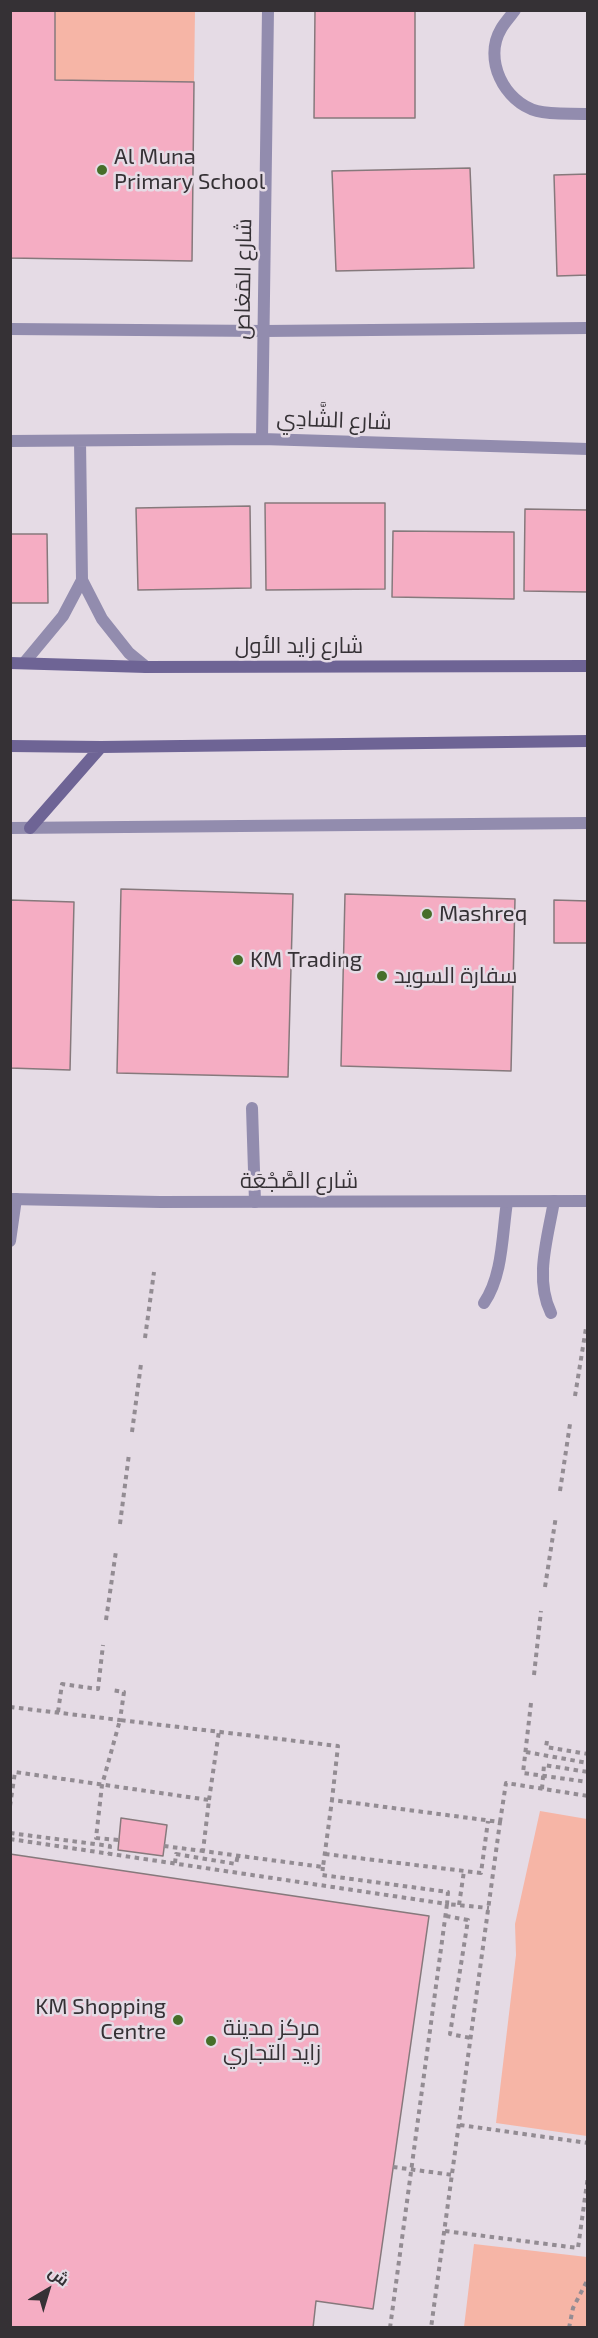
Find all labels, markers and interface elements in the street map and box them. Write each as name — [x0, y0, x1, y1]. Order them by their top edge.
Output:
place label: Al Muna Primary School — [114, 144, 265, 196]
marker: Al Muna Primary School — [95, 163, 109, 177]
street label: شارع المَغاص — [229, 218, 257, 340]
street label: شارع الشَّادِي — [276, 405, 392, 435]
street label: شارع زايد الأول — [235, 633, 363, 659]
place label: Mashreq — [439, 901, 527, 927]
marker: Mashreq — [420, 907, 434, 921]
place label: KM Trading — [250, 947, 362, 973]
marker: KM Trading — [231, 953, 245, 967]
place label: سفارة السويد — [394, 963, 518, 989]
marker: سفارة السويد — [375, 969, 389, 983]
street label: شارع الصَّجْعَة — [240, 1168, 358, 1194]
place label: KM Shopping Centre — [35, 1994, 166, 2046]
marker: KM Shopping Centre — [171, 2013, 185, 2027]
place label: مركز مدينة زايد التجاري — [223, 2015, 321, 2066]
marker: مركز مدينة زايد التجاري — [204, 2034, 218, 2048]
north arrow — [18, 2260, 78, 2320]
text: ش — [45, 2262, 73, 2289]

